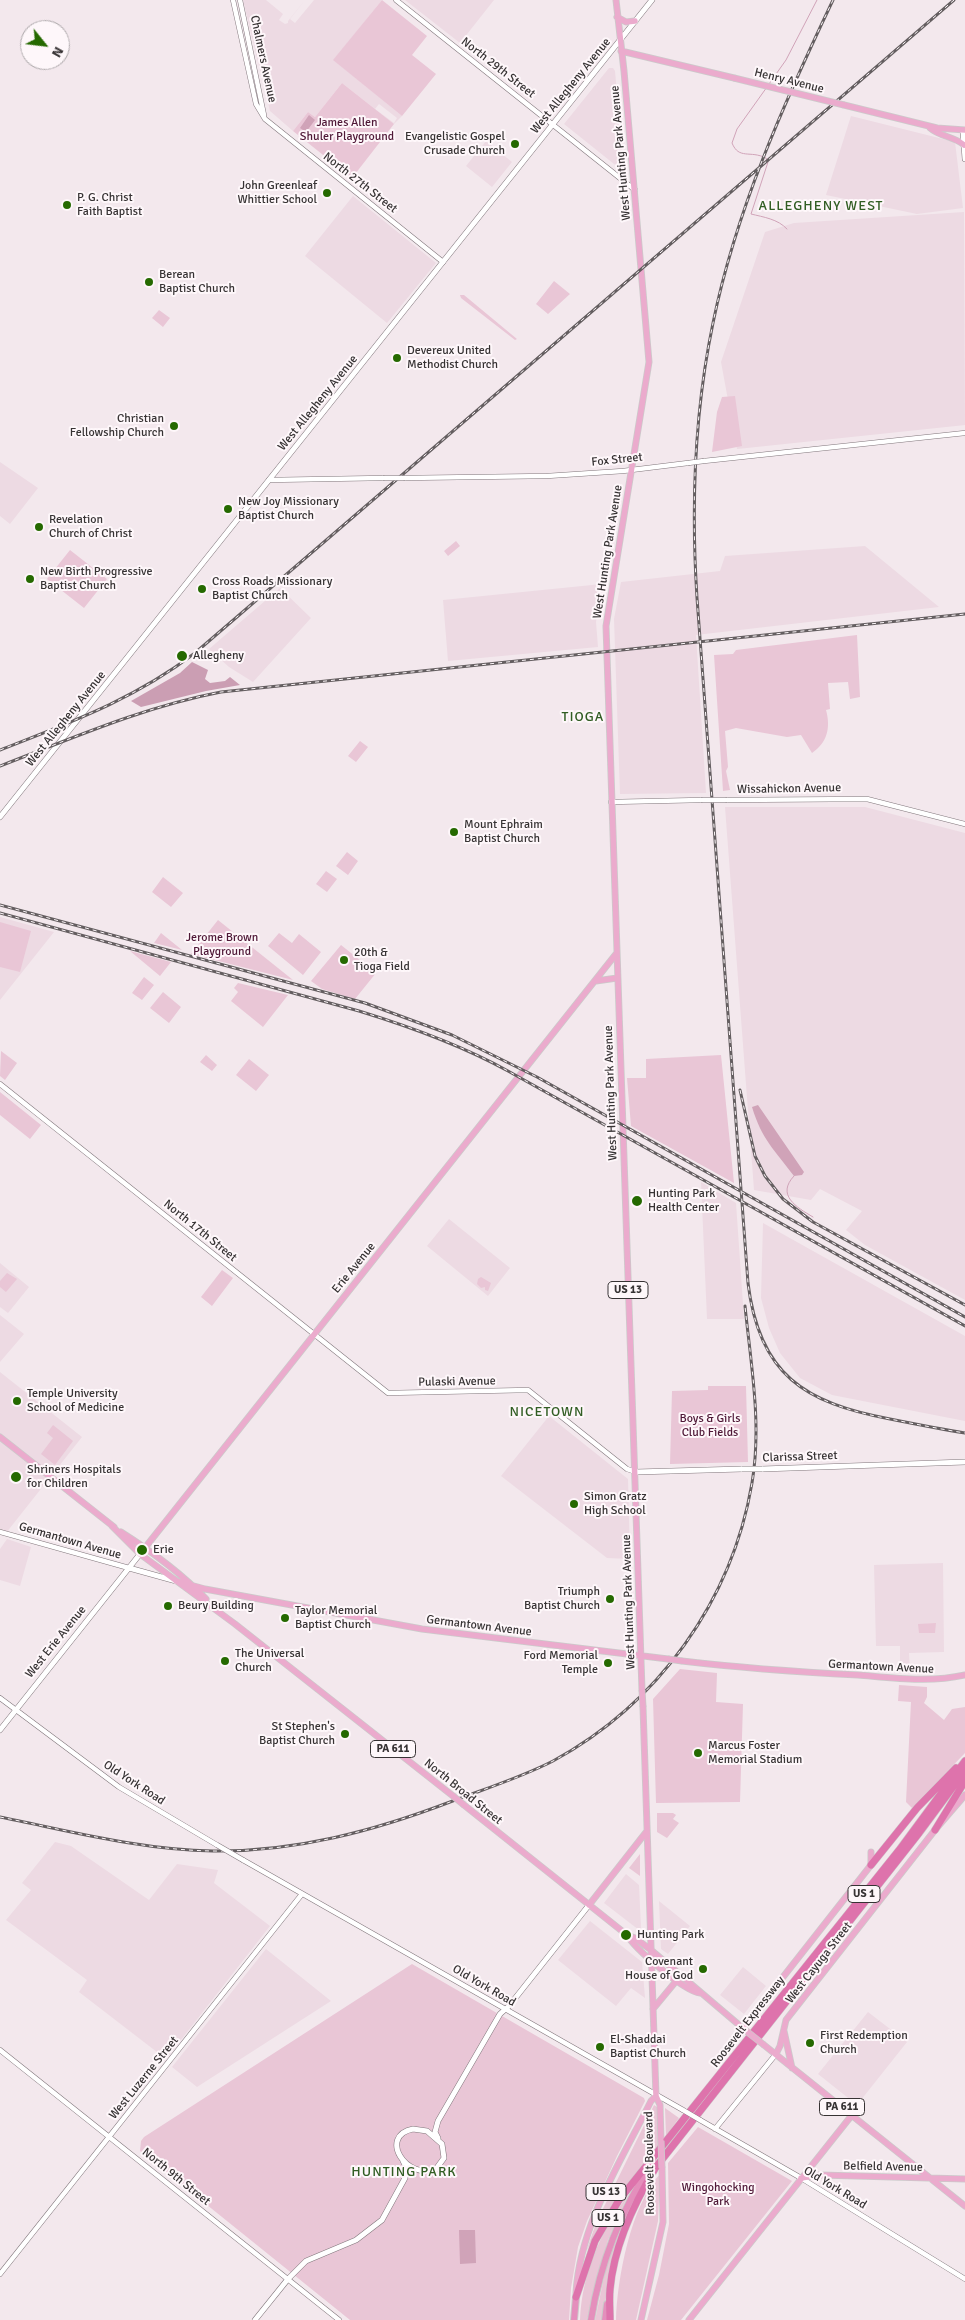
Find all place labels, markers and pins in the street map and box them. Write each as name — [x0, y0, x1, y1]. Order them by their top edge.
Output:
place label: Evangelistic Gospel Crusade Church — [405, 130, 505, 158]
marker: Evangelistic Gospel Crusade Church — [509, 138, 521, 150]
place label: John Greenleaf Whittier School — [237, 179, 317, 207]
marker: John Greenleaf Whittier School — [321, 187, 333, 199]
place label: P. G. Christ Faith Baptist — [77, 191, 142, 219]
marker: P. G. Christ Faith Baptist — [61, 199, 73, 211]
place label: Berean Baptist Church — [159, 268, 235, 296]
marker: Berean Baptist Church — [143, 276, 155, 288]
place label: Devereux United Methodist Church — [407, 344, 498, 372]
marker: Devereux United Methodist Church — [391, 352, 403, 364]
place label: Christian Fellowship Church — [70, 412, 164, 440]
marker: Christian Fellowship Church — [168, 420, 180, 432]
place label: New Joy Missionary Baptist Church — [238, 495, 339, 523]
marker: New Joy Missionary Baptist Church — [222, 503, 234, 515]
place label: Revelation Church of Christ — [49, 513, 132, 541]
marker: Revelation Church of Christ — [33, 521, 45, 533]
place label: New Birth Progressive Baptist Church — [40, 565, 152, 593]
marker: New Birth Progressive Baptist Church — [24, 573, 36, 585]
place label: Cross Roads Missionary Baptist Church — [212, 575, 332, 603]
marker: Cross Roads Missionary Baptist Church — [196, 583, 208, 595]
marker: Allegheny — [175, 649, 189, 663]
place label: Allegheny — [193, 649, 244, 663]
place label: Mount Ephraim Baptist Church — [464, 818, 543, 846]
marker: Mount Ephraim Baptist Church — [448, 826, 460, 838]
place label: 20th & Tioga Field — [354, 946, 410, 974]
marker: 20th & Tioga Field — [338, 954, 350, 966]
place label: Hunting Park Health Center — [648, 1187, 719, 1215]
marker: Hunting Park Health Center — [630, 1194, 644, 1208]
place label: Temple University School of Medicine — [27, 1387, 124, 1415]
marker: Temple University School of Medicine — [11, 1395, 23, 1407]
place label: Shriners Hospitals for Children — [27, 1463, 121, 1491]
marker: Shriners Hospitals for Children — [9, 1470, 23, 1484]
place label: Simon Gratz High School — [584, 1490, 647, 1518]
marker: Simon Gratz High School — [568, 1498, 580, 1510]
marker: Erie — [135, 1543, 149, 1557]
place label: Erie — [153, 1543, 174, 1557]
place label: Triumph Baptist Church — [524, 1585, 600, 1613]
marker: Triumph Baptist Church — [604, 1593, 616, 1605]
place label: Beury Building — [178, 1599, 254, 1613]
marker: Beury Building — [162, 1600, 174, 1612]
place label: Taylor Memorial Baptist Church — [295, 1604, 377, 1632]
marker: Taylor Memorial Baptist Church — [279, 1612, 291, 1624]
place label: The Universal Church — [235, 1647, 304, 1675]
place label: Ford Memorial Temple — [524, 1649, 598, 1677]
marker: The Universal Church — [219, 1655, 231, 1667]
marker: Ford Memorial Temple — [602, 1657, 614, 1669]
place label: St Stephen's Baptist Church — [259, 1720, 335, 1748]
marker: St Stephen's Baptist Church — [339, 1728, 351, 1740]
place label: Marcus Foster Memorial Stadium — [708, 1739, 802, 1767]
marker: Marcus Foster Memorial Stadium — [692, 1747, 704, 1759]
marker: Hunting Park — [619, 1928, 633, 1942]
place label: Hunting Park — [637, 1928, 704, 1942]
place label: Covenant House of God — [625, 1955, 693, 1983]
marker: Covenant House of God — [697, 1963, 709, 1975]
place label: First Redemption Church — [820, 2029, 908, 2057]
place label: El-Shaddai Baptist Church — [610, 2033, 686, 2061]
marker: First Redemption Church — [804, 2037, 816, 2049]
marker: El-Shaddai Baptist Church — [594, 2041, 606, 2053]

